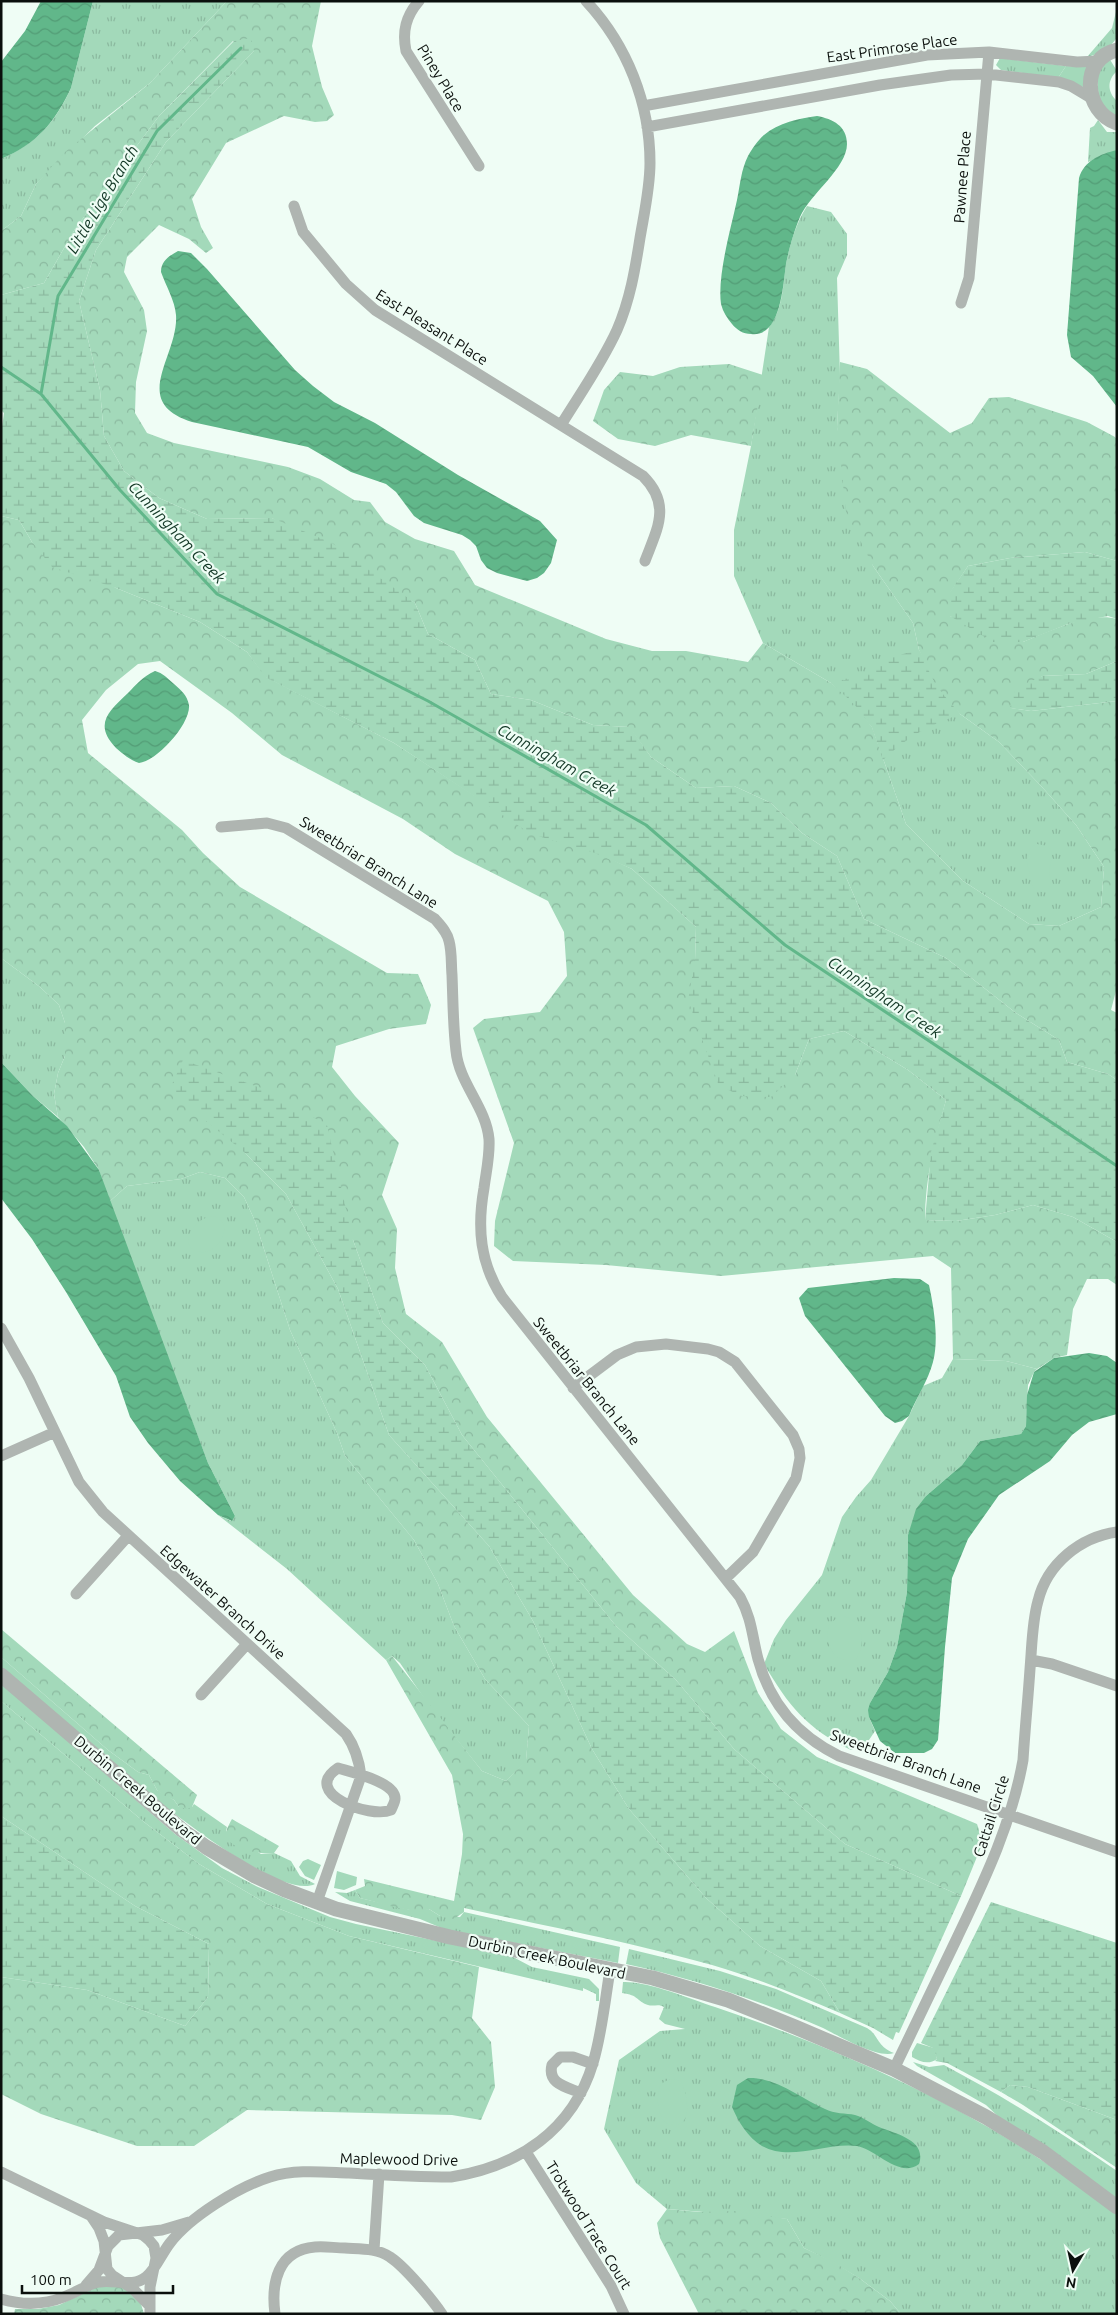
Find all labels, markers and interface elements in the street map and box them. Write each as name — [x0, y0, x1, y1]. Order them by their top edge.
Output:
street label: East Primrose Place — [826, 30, 958, 66]
street label: Piney Place — [414, 41, 468, 115]
street label: Pawnee Place — [950, 130, 974, 224]
water label: Little Lige Branch — [63, 142, 141, 256]
street label: East Pleasant Place — [373, 286, 491, 368]
water label: Cunningham Creek — [125, 477, 229, 587]
water label: Cunningham Creek — [494, 720, 620, 801]
street label: Sweetbriar Branch Lane — [297, 813, 441, 911]
water label: Cunningham Creek — [825, 952, 946, 1042]
street label: Sweetbriar Branch Lane — [530, 1314, 644, 1448]
street label: Edgewater Branch Drive — [157, 1541, 289, 1663]
street label: Sweetbriar Branch Lane — [828, 1726, 984, 1796]
street label: Durbin Creek Boulevard — [71, 1732, 205, 1848]
street label: Cattail Circle — [970, 1773, 1012, 1859]
street label: Durbin Creek Boulevard — [467, 1932, 627, 1982]
street label: Maplewood Drive — [340, 2149, 458, 2169]
street label: Trotwood Trace Court — [543, 2158, 635, 2292]
north arrow — [1048, 2245, 1098, 2295]
scale bar — [22, 2262, 174, 2294]
text: 100 m — [30, 2271, 72, 2288]
text: N — [1065, 2274, 1077, 2292]

